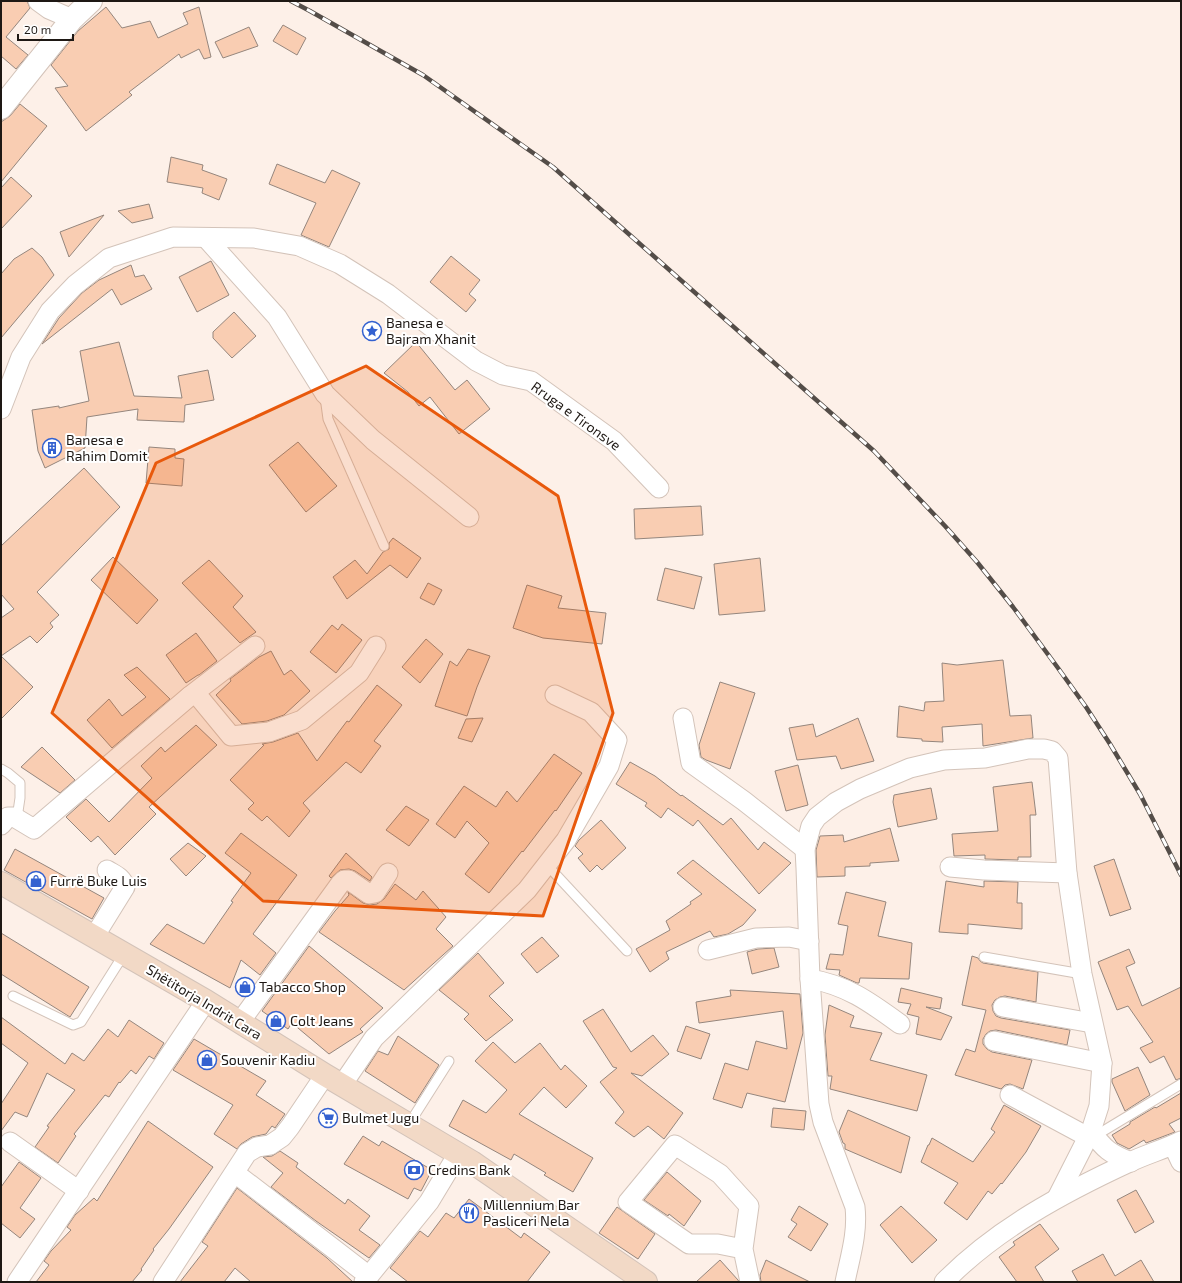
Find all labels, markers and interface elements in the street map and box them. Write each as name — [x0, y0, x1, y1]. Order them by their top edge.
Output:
scale bar — [18, 16, 73, 42]
text: 20 m — [24, 22, 51, 36]
place label: Banesa e Bajram Xhanit — [386, 314, 476, 347]
place icon: Banesa e Bajram Xhanit — [361, 320, 383, 342]
street label: Rruga e Tironsve — [528, 378, 624, 454]
place label: Banesa e Rahim Domit — [66, 431, 148, 464]
building icon: Banesa e Rahim Domit — [41, 437, 63, 459]
shop icon: Furrë Buke Luis — [25, 870, 47, 892]
place label: Furrë Buke Luis — [50, 872, 147, 889]
street label: Shëtitorja Indrit Cara — [143, 960, 265, 1043]
shop icon: Tabacco Shop — [234, 976, 256, 998]
place label: Tabacco Shop — [259, 978, 346, 995]
shop icon: Colt Jeans — [265, 1010, 287, 1032]
place label: Colt Jeans — [290, 1012, 353, 1029]
shop icon: Souvenir Kadiu — [196, 1049, 218, 1071]
place label: Souvenir Kadiu — [221, 1051, 315, 1068]
supermarket icon: Bulmet Jugu — [317, 1107, 339, 1129]
place label: Bulmet Jugu — [342, 1109, 419, 1126]
bank icon: Credins Bank — [403, 1159, 425, 1181]
place label: Credins Bank — [428, 1161, 510, 1178]
place label: Millennium Bar Pasliceri Nela — [483, 1196, 580, 1229]
restaurant icon: Millennium Bar Pasliceri Nela — [458, 1202, 480, 1224]

